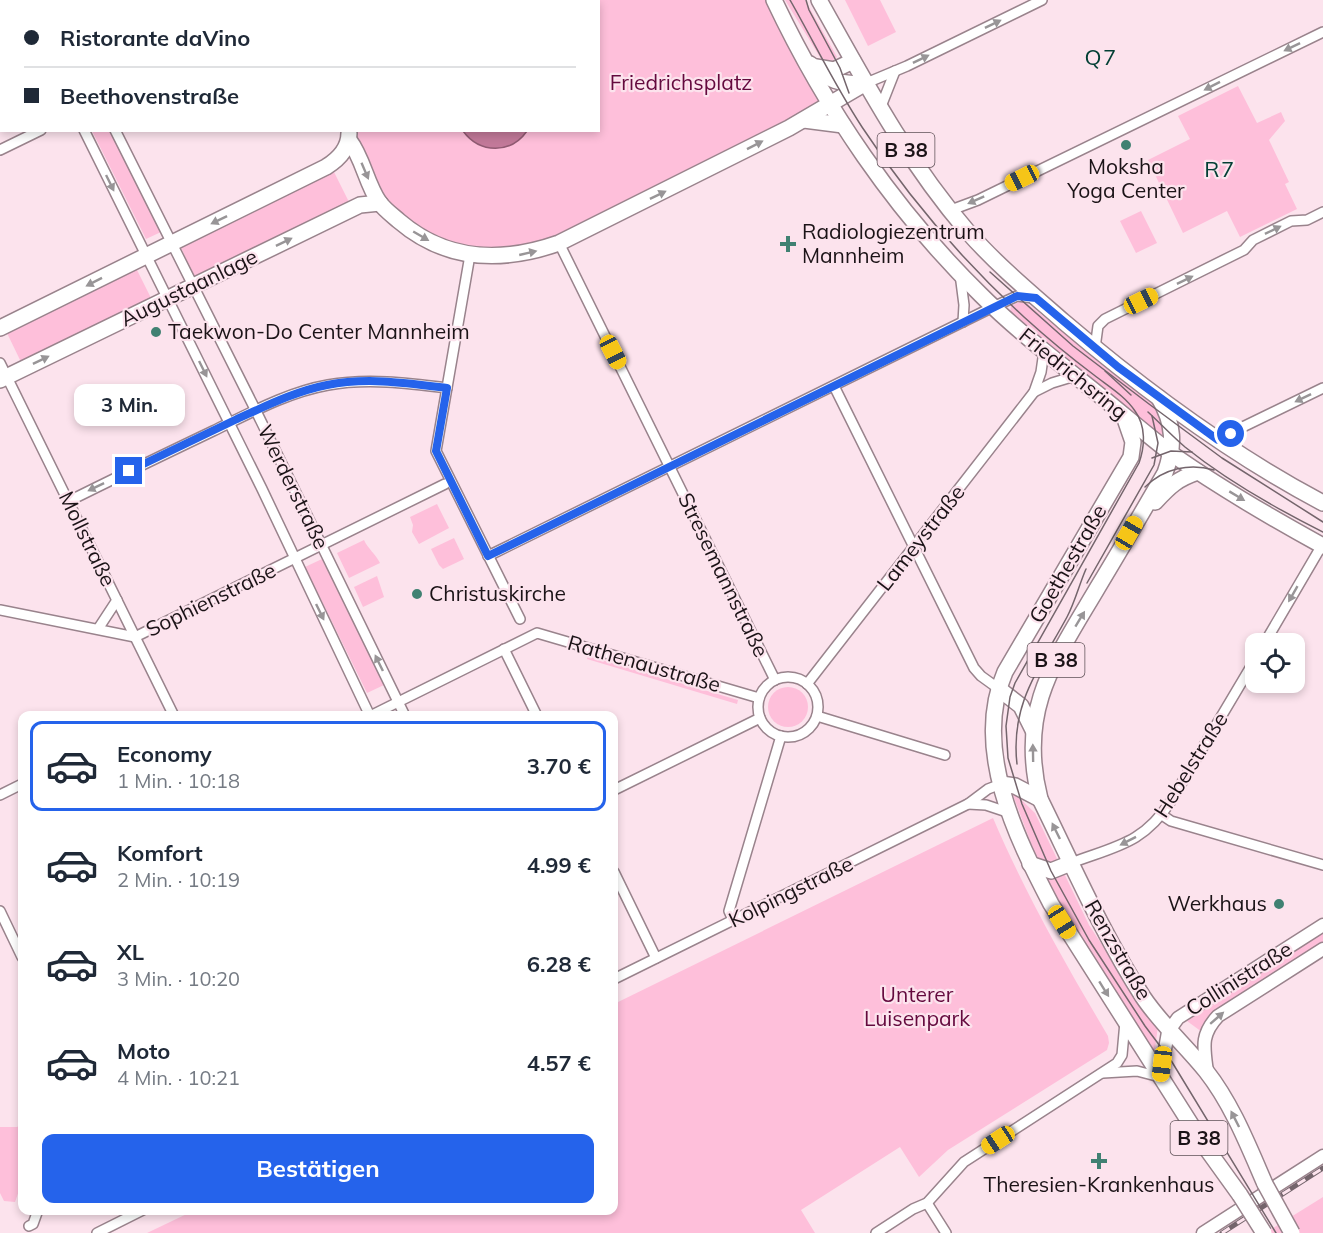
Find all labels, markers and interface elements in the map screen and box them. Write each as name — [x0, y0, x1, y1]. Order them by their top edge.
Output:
one-way arrow — [985, 19, 1002, 28]
text: Ristorante daVino — [60, 24, 250, 52]
one-way arrow — [1283, 41, 1301, 51]
district label: Q7 — [1084, 43, 1118, 71]
one-way arrow — [912, 55, 929, 64]
park label: Friedrichsplatz — [610, 69, 752, 95]
text: Beethovenstraße — [60, 82, 239, 110]
one-way arrow — [1204, 82, 1221, 91]
road number: B 38 — [878, 133, 934, 167]
marker: Moksha Yoga Center — [1119, 138, 1133, 152]
one-way arrow — [746, 141, 764, 151]
place label: Moksha Yoga Center — [1066, 153, 1185, 203]
district label: R7 — [1204, 155, 1236, 183]
car — [1002, 162, 1042, 194]
one-way arrow — [360, 163, 370, 181]
one-way arrow — [104, 174, 114, 192]
one-way arrow — [649, 190, 666, 199]
one-way arrow — [968, 196, 985, 205]
one-way arrow — [210, 214, 228, 224]
place label: Radiologiezentrum Mannheim — [802, 218, 985, 268]
one-way arrow — [1265, 226, 1282, 235]
one-way arrow — [413, 231, 430, 241]
marker: Radiologiezentrum Mannheim — [779, 235, 797, 253]
one-way arrow — [275, 237, 292, 246]
street label: Augustaanlage — [116, 243, 261, 331]
one-way arrow — [519, 247, 537, 257]
one-way arrow — [1176, 275, 1193, 284]
one-way arrow — [85, 277, 102, 287]
car — [1121, 285, 1161, 317]
place label: Taekwon-Do Center Mannheim — [168, 318, 470, 344]
street label: Friedrichsring — [1014, 322, 1133, 425]
marker: Taekwon-Do Center Mannheim — [149, 325, 163, 339]
car — [597, 332, 629, 372]
one-way arrow — [32, 355, 49, 364]
one-way arrow — [199, 361, 208, 378]
callout: 3 Min. — [74, 384, 184, 426]
text: 3 Min. — [101, 392, 158, 417]
one-way arrow — [1294, 394, 1311, 403]
street label: Werderstraße — [253, 420, 335, 553]
route start — [1217, 420, 1244, 447]
route end — [115, 457, 142, 484]
street label: Lameystraße — [871, 479, 970, 596]
one-way arrow — [87, 483, 104, 492]
street label: Mollstraße — [54, 487, 122, 590]
street label: Stresemannstraße — [673, 488, 775, 661]
one-way arrow — [1229, 491, 1245, 502]
street label: Goethestraße — [1023, 500, 1111, 627]
car — [1112, 513, 1146, 553]
street label: Sophienstraße — [141, 556, 280, 642]
place label: Christuskirche — [429, 580, 566, 606]
one-way arrow — [1287, 586, 1298, 602]
marker: Christuskirche — [410, 587, 424, 601]
one-way arrow — [315, 603, 324, 620]
one-way arrow — [1074, 611, 1085, 627]
street label: Rathenaustraße — [565, 629, 724, 697]
map controls — [1245, 633, 1305, 693]
button: locate — [1245, 633, 1305, 693]
road number: B 38 — [1028, 643, 1084, 677]
one-way arrow — [374, 654, 384, 672]
street label: Hebelstraße — [1148, 707, 1233, 822]
icon: car — [45, 739, 99, 793]
text: Economy — [117, 740, 212, 768]
one-way arrow — [1028, 744, 1037, 763]
text: 3.70 € — [527, 752, 591, 780]
text: 1 Min. · 10:18 — [117, 768, 240, 793]
one-way arrow — [1051, 822, 1060, 839]
one-way arrow — [1119, 836, 1137, 846]
icon: car — [45, 838, 99, 892]
text: Komfort — [117, 839, 203, 867]
street label: Kolpingstraße — [724, 850, 857, 932]
text: 4.99 € — [527, 851, 591, 879]
text: 2 Min. · 10:19 — [117, 867, 240, 892]
place label: Werkhaus — [1168, 890, 1267, 916]
street label: Renzstraße — [1080, 895, 1158, 1004]
marker: Werkhaus — [1272, 897, 1286, 911]
car — [1045, 902, 1079, 942]
street label: Collinistraße — [1181, 935, 1296, 1021]
icon: car — [45, 937, 99, 991]
text: XL — [117, 938, 144, 966]
text: 6.28 € — [527, 950, 591, 978]
text: 3 Min. · 10:20 — [117, 966, 240, 991]
park label: Unterer Luisenpark — [864, 981, 970, 1031]
one-way arrow — [1098, 981, 1109, 997]
one-way arrow — [1210, 1012, 1225, 1025]
icon: car — [45, 1036, 99, 1090]
text: Moto — [117, 1037, 170, 1065]
car — [1151, 1045, 1173, 1083]
text: 4.57 € — [527, 1049, 591, 1077]
text: 4 Min. · 10:21 — [117, 1065, 240, 1090]
one-way arrow — [1231, 1110, 1241, 1128]
road number: B 38 — [1170, 1121, 1228, 1155]
car — [978, 1123, 1018, 1157]
button: Bestätigen — [42, 1134, 594, 1203]
marker: Theresien-Krankenhaus — [1090, 1152, 1108, 1170]
place label: Theresien-Krankenhaus — [984, 1171, 1214, 1197]

